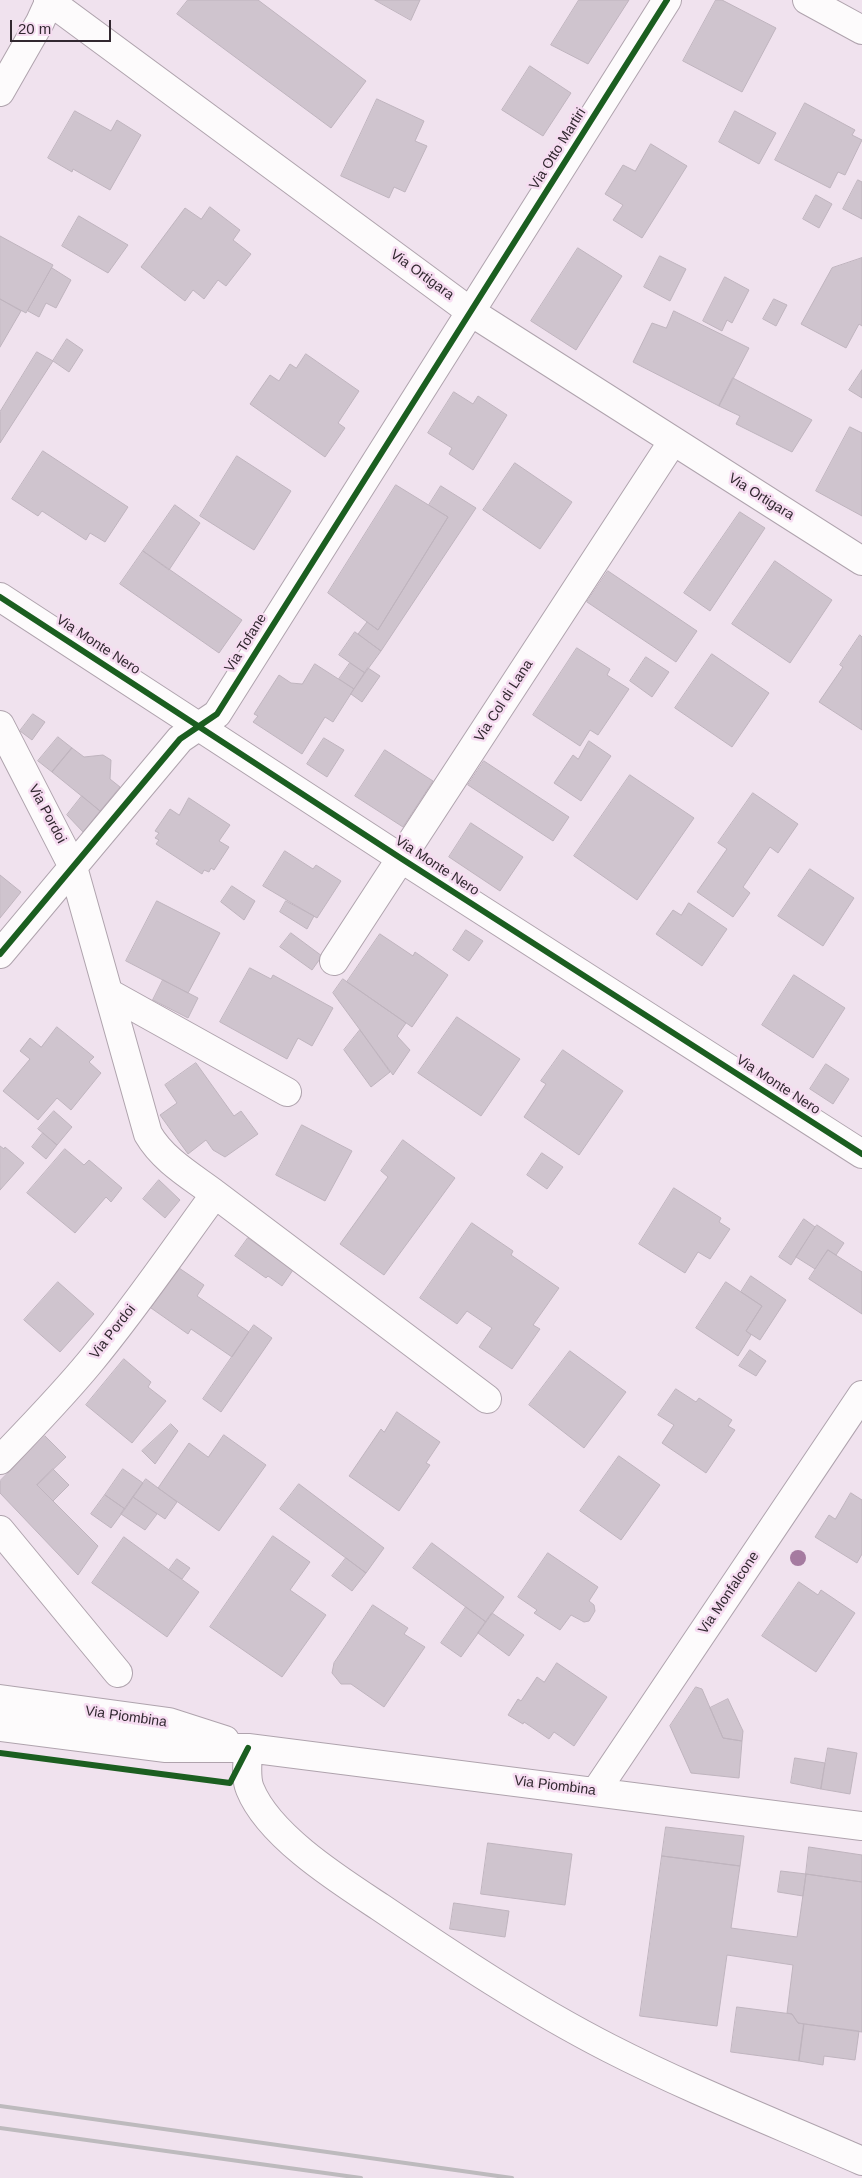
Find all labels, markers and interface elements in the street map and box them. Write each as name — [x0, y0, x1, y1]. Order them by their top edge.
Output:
scale bar — [12, 10, 114, 42]
text: 20 m — [18, 20, 51, 37]
street label: Via Otto Martiri — [526, 105, 590, 193]
street label: Via Ortigara — [387, 246, 457, 304]
street label: Via Ortigara — [725, 470, 797, 524]
street label: Via Tofane — [221, 611, 271, 675]
street label: Via Monte Nero — [53, 612, 143, 678]
street label: Via Col di Lana — [471, 657, 537, 745]
street label: Via Pordoi — [24, 782, 70, 846]
street label: Via Monte Nero — [392, 833, 482, 899]
street label: Via Monte Nero — [733, 1052, 823, 1118]
street label: Via Pordoi — [87, 1301, 139, 1363]
street label: Via Monfalcone — [695, 1548, 763, 1638]
street label: Via Piombina — [84, 1703, 168, 1731]
street label: Via Piombina — [513, 1773, 597, 1799]

